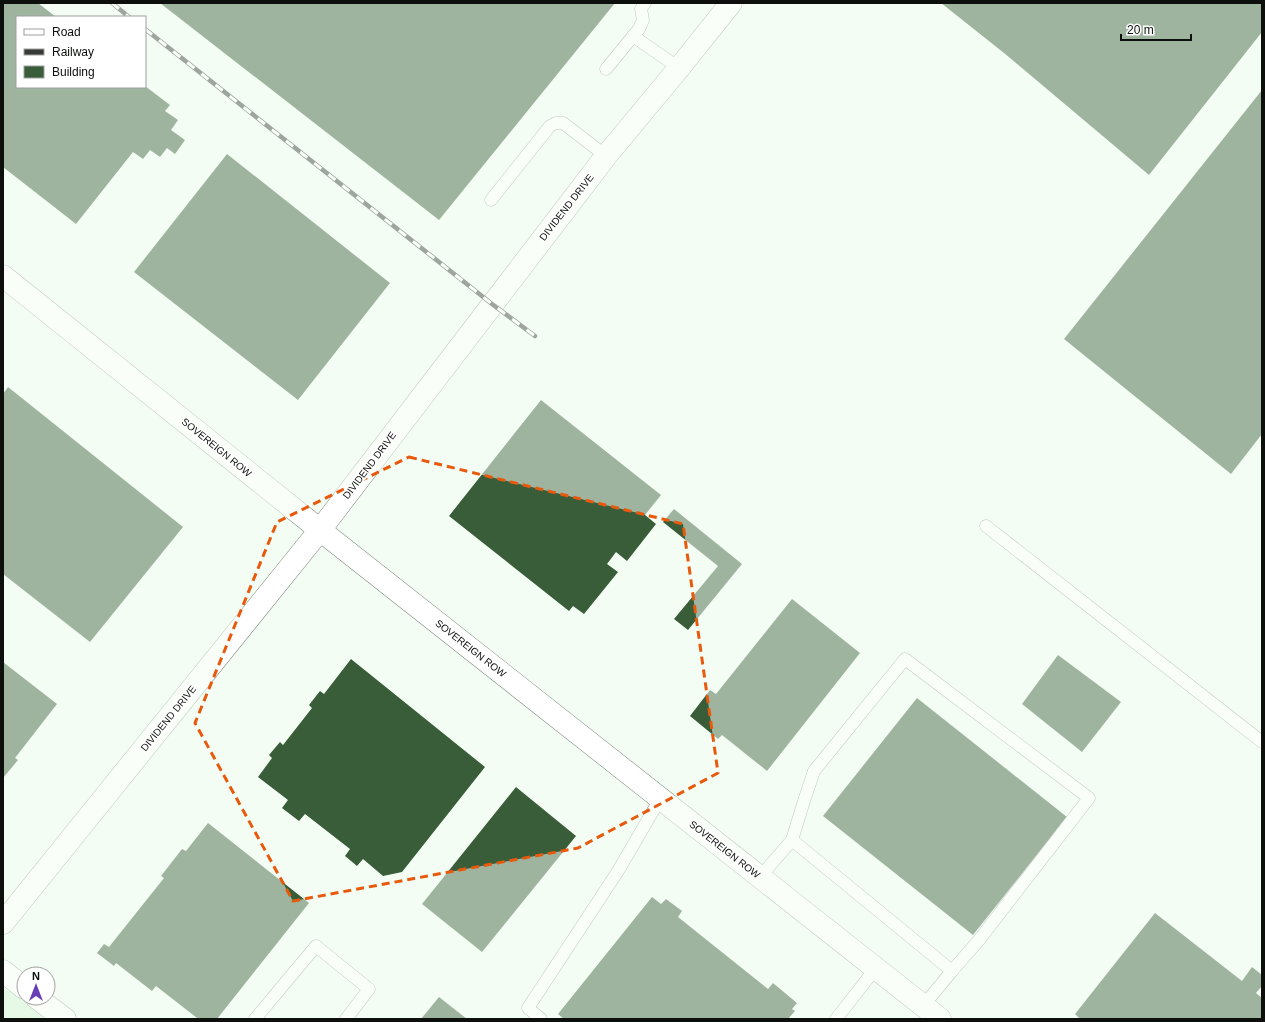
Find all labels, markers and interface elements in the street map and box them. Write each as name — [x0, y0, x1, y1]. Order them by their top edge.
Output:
legend — [16, 16, 146, 88]
scale bar — [1121, 16, 1191, 42]
text: 20 m — [1127, 23, 1154, 37]
text: Road — [52, 25, 81, 39]
text: Railway — [52, 45, 94, 59]
text: Building — [52, 65, 95, 79]
street label: DIVIDEND DRIVE — [537, 172, 596, 243]
street label: SOVEREIGN ROW — [180, 416, 254, 479]
street label: DIVIDEND DRIVE — [341, 429, 398, 501]
street label: SOVEREIGN ROW — [433, 617, 509, 680]
street label: DIVIDEND DRIVE — [139, 683, 198, 753]
street label: SOVEREIGN ROW — [687, 818, 763, 881]
north arrow — [16, 966, 56, 1006]
text: N — [32, 970, 40, 982]

